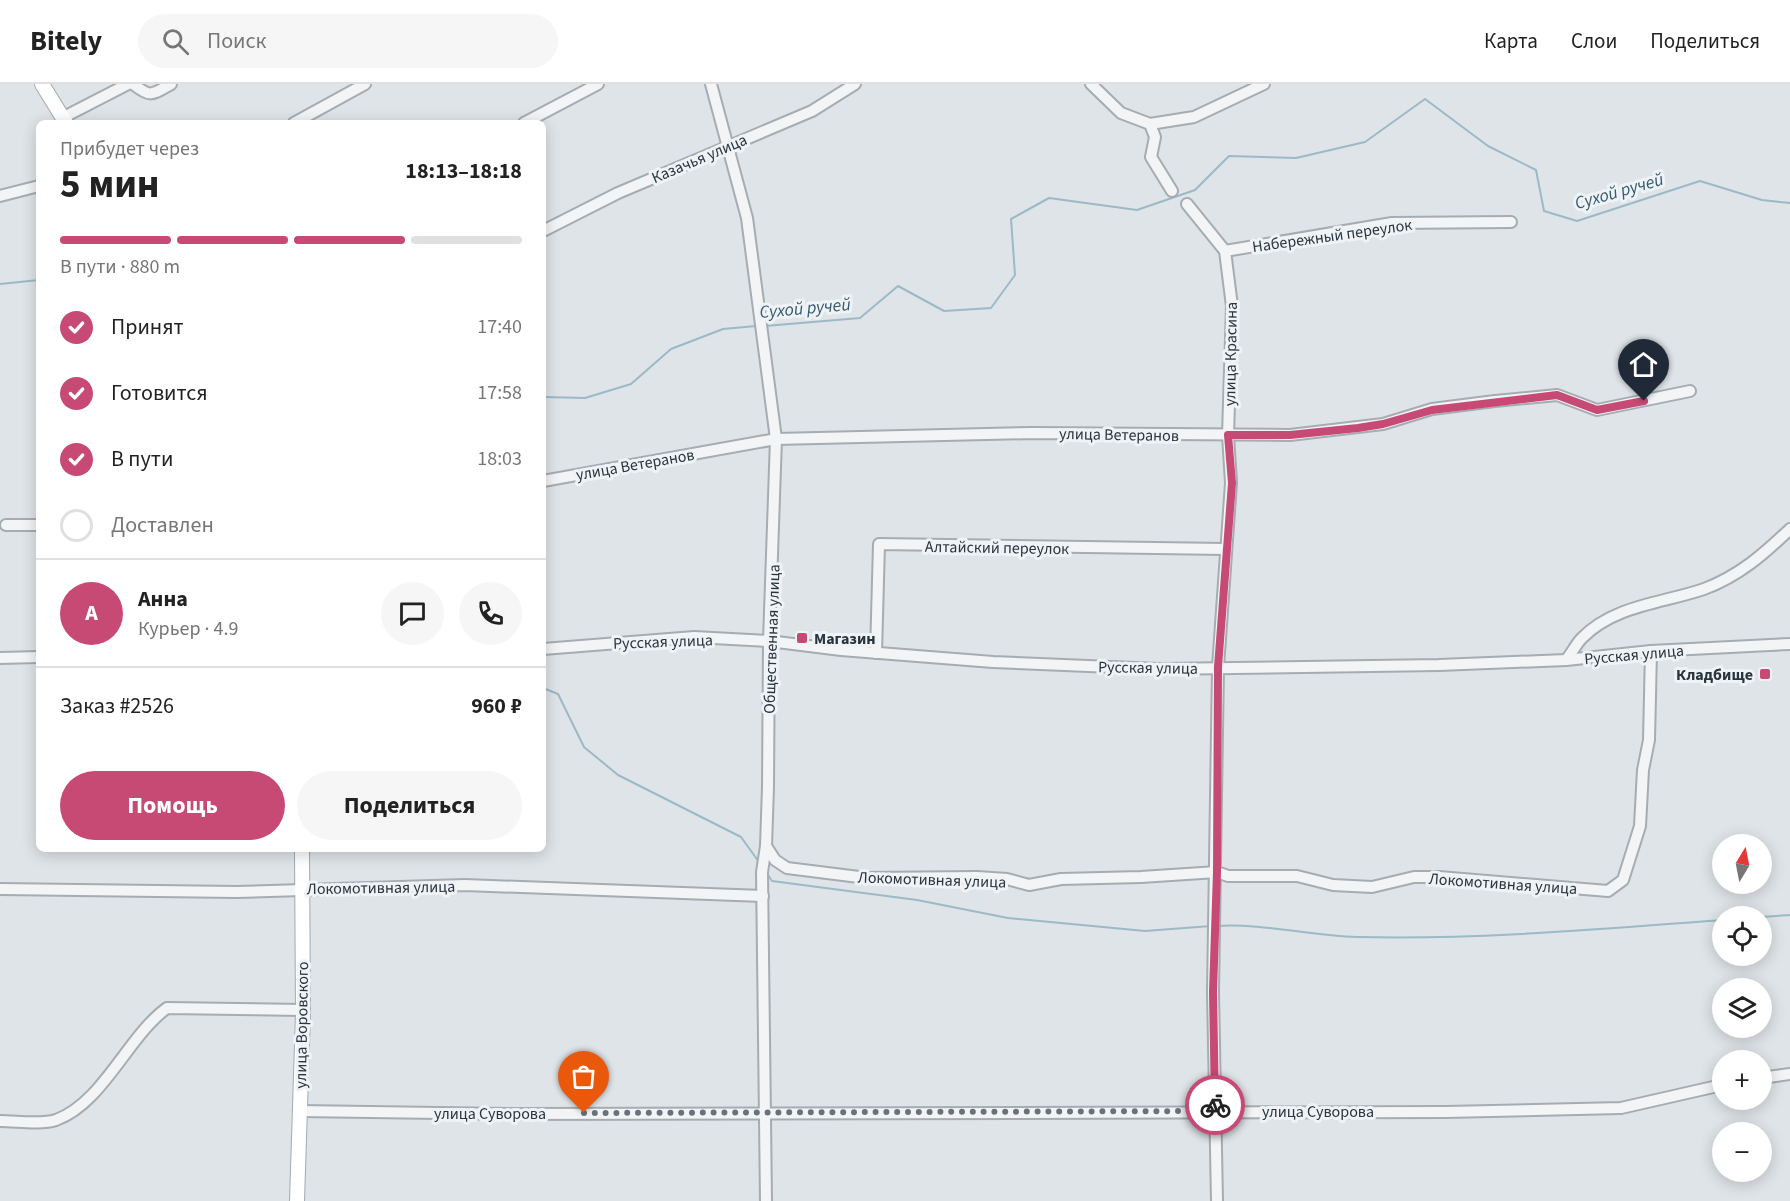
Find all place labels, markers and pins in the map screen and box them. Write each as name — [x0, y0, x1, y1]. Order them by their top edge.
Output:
pin — [1618, 339, 1669, 401]
place label: Магазин — [814, 628, 876, 650]
marker: Магазин — [795, 631, 809, 645]
place label: Кладбище — [1676, 664, 1753, 686]
marker: Кладбище — [1758, 667, 1772, 681]
pin — [558, 1051, 609, 1113]

